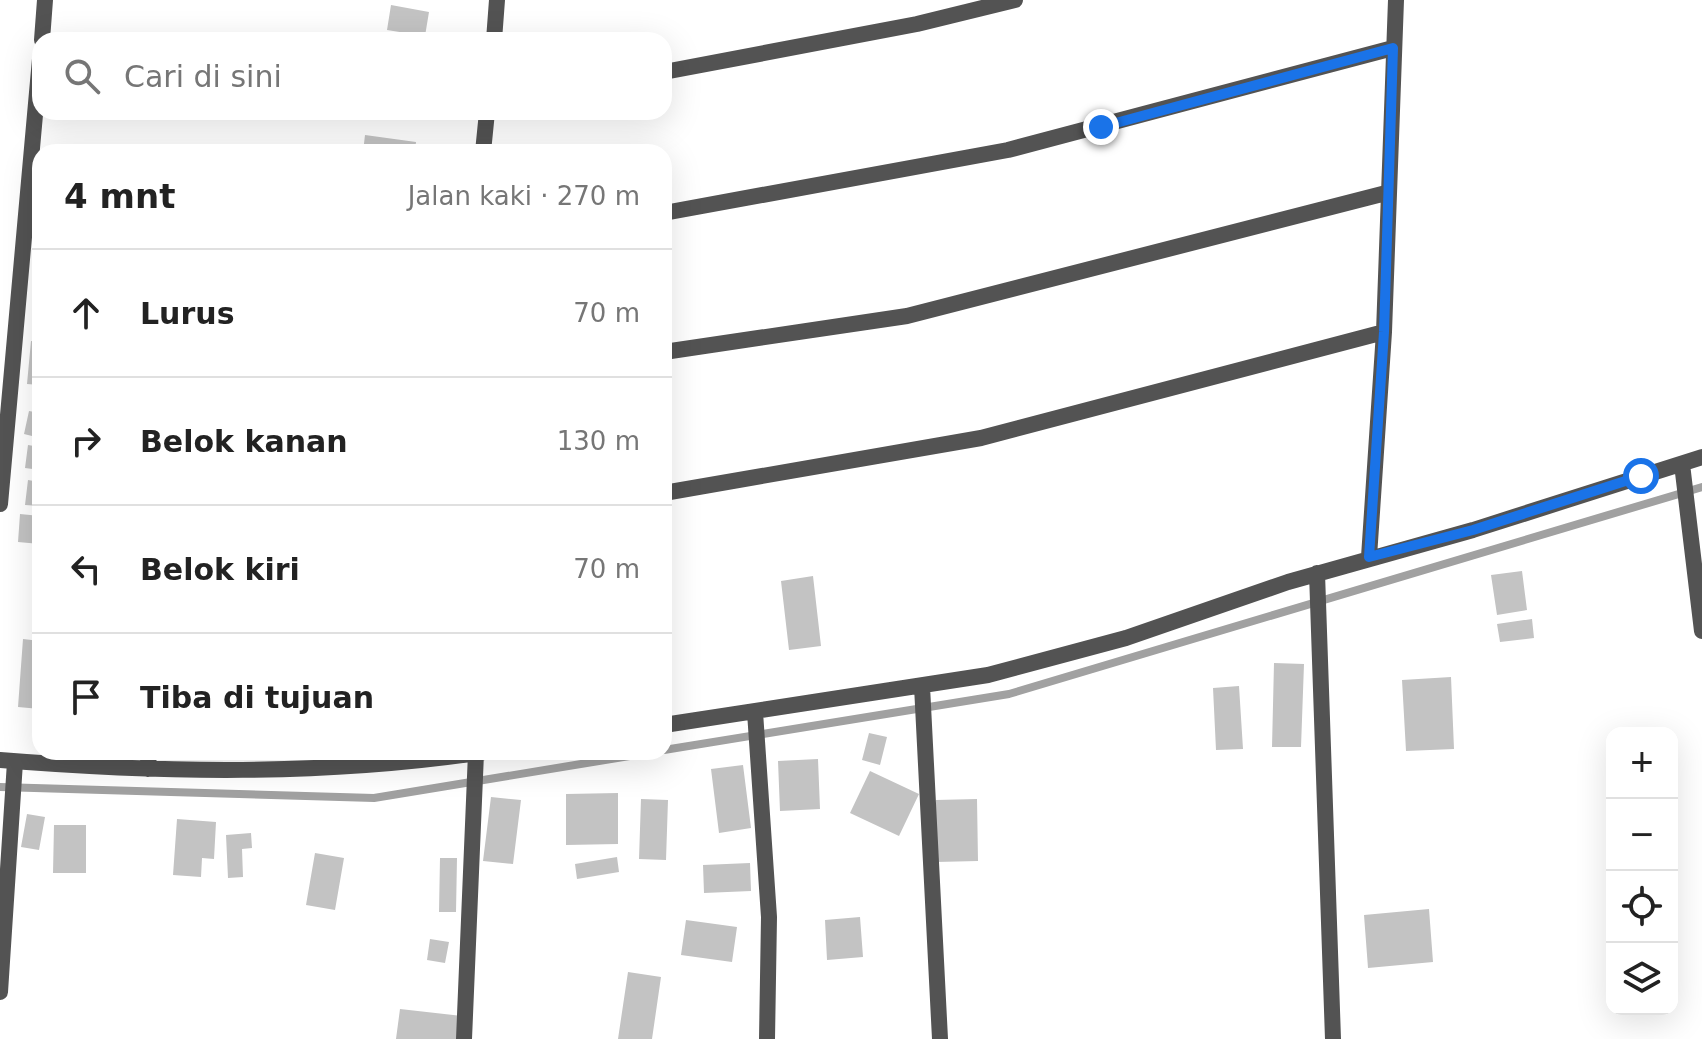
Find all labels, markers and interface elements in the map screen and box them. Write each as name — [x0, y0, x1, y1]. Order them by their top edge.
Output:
search box — [32, 32, 672, 120]
icon: search — [60, 54, 104, 98]
text: Cari di sini — [124, 59, 282, 94]
route end — [1083, 109, 1119, 145]
text: 4 mnt — [64, 176, 175, 216]
text: Jalan kaki · 270 m — [408, 181, 640, 211]
icon: ahead — [64, 291, 108, 335]
text: Lurus — [140, 296, 234, 331]
text: 70 m — [573, 298, 640, 328]
icon: right — [64, 419, 108, 463]
text: Belok kanan — [140, 424, 348, 459]
text: 130 m — [557, 426, 640, 456]
route start — [1623, 458, 1659, 494]
icon: left — [64, 547, 108, 591]
text: Belok kiri — [140, 552, 300, 587]
text: 70 m — [573, 554, 640, 584]
icon: arrive — [64, 675, 108, 719]
text: Tiba di tujuan — [140, 680, 374, 715]
map controls — [1606, 727, 1678, 1015]
button: + — [1606, 727, 1678, 799]
button: − — [1606, 799, 1678, 871]
button: locate — [1606, 871, 1678, 943]
button: layers — [1606, 943, 1678, 1015]

